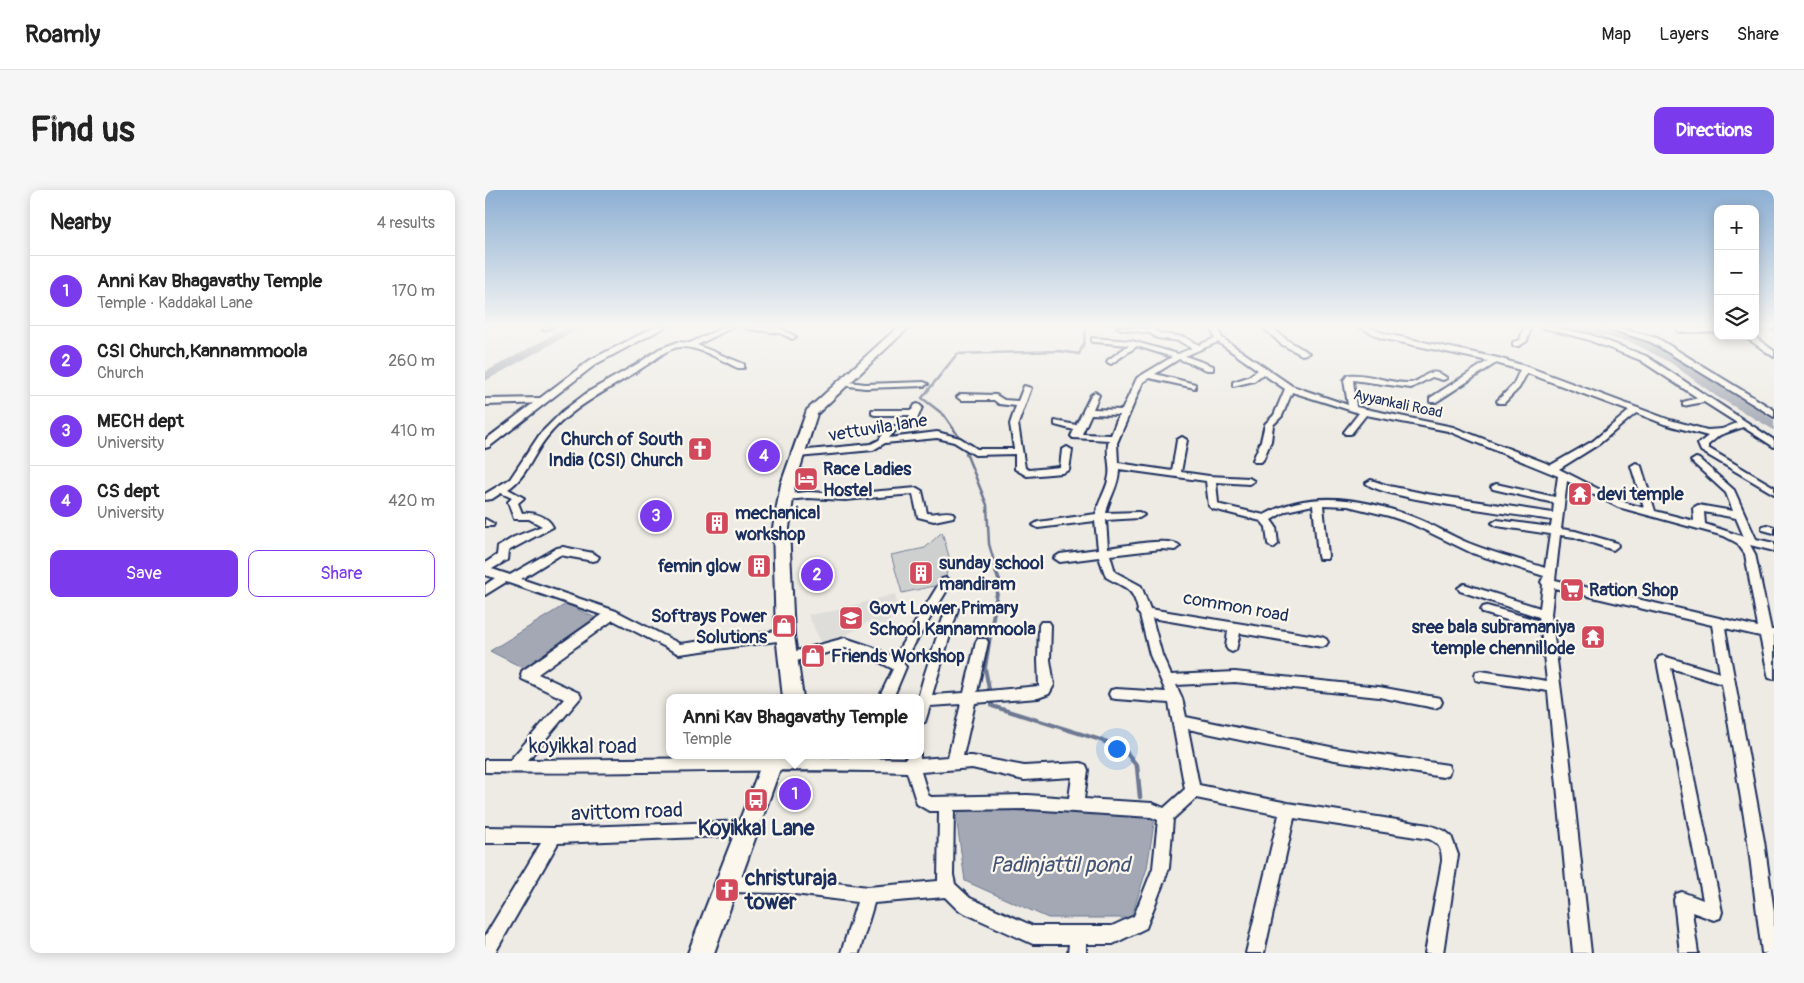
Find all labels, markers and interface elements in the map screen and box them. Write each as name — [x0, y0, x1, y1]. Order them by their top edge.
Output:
text: Roamly — [25, 20, 100, 49]
text: Map — [1602, 23, 1631, 46]
text: Layers — [1659, 23, 1709, 46]
text: Share — [1737, 23, 1779, 46]
button: Directions — [1654, 107, 1774, 154]
text: Find us — [30, 108, 135, 152]
map controls — [1714, 205, 1759, 340]
button: + — [1714, 205, 1759, 250]
text: Nearby — [50, 209, 111, 236]
text: 4 results — [377, 213, 435, 233]
button: − — [1714, 250, 1759, 295]
text: Anni Kav Bhagavathy Temple — [97, 269, 322, 293]
text: 1 — [63, 281, 69, 301]
text: 170 m — [392, 281, 435, 301]
text: Temple · Kaddakal Lane — [97, 293, 253, 313]
button: layers — [1714, 295, 1759, 340]
text: CSI Church,Kannammoola — [97, 339, 307, 363]
text: 2 — [62, 351, 70, 371]
text: 260 m — [388, 351, 435, 371]
text: Church — [97, 363, 144, 383]
street label: Ayyankali Road — [1352, 385, 1444, 423]
text: MECH dept — [97, 409, 184, 433]
street label: vettuvila lane — [826, 409, 929, 447]
text: 3 — [62, 421, 70, 441]
text: 410 m — [391, 421, 435, 441]
place label: Church of South India (CSI) Church — [548, 428, 684, 472]
text: University — [97, 433, 164, 453]
church icon: Church of South India (CSI) Church — [687, 436, 713, 462]
pin: 4 — [748, 437, 780, 475]
place label: Race Ladies Hostel — [823, 458, 912, 502]
hotel icon: Race Ladies Hostel — [793, 466, 819, 492]
text: CS dept — [97, 479, 159, 503]
temple icon: devi temple — [1567, 481, 1593, 507]
place label: devi temple — [1597, 483, 1685, 506]
text: 4 — [61, 491, 71, 511]
text: 420 m — [388, 491, 435, 511]
pin: 3 — [640, 497, 672, 535]
place label: mechanical workshop — [735, 502, 820, 546]
text: University — [97, 503, 164, 523]
building icon: mechanical workshop — [704, 510, 730, 536]
button: Save — [50, 550, 238, 597]
button: Share — [248, 550, 435, 597]
place label: sunday school mandiram — [939, 552, 1044, 596]
building icon: femin glow — [746, 553, 772, 579]
place label: femin glow — [658, 555, 742, 578]
pin: 2 — [801, 556, 833, 594]
building icon: sunday school mandiram — [908, 560, 934, 586]
supermarket icon: Ration Shop — [1559, 577, 1585, 603]
place label: Ration Shop — [1589, 579, 1679, 602]
street label: common road — [1181, 586, 1291, 628]
place label: Govt Lower Primary School Kannammoola — [869, 597, 1037, 641]
place label: Softrays Power Solutions — [651, 605, 768, 649]
school or university icon: Govt Lower Primary School Kannammoola — [838, 605, 864, 631]
shop icon: Softrays Power Solutions — [771, 613, 797, 639]
place label: sree bala subramaniya temple chennillode — [1412, 616, 1576, 660]
temple icon: sree bala subramaniya temple chennillode — [1580, 624, 1606, 650]
shop icon: Friends Workshop — [800, 643, 826, 669]
place label: Friends Workshop — [831, 645, 965, 668]
popup — [666, 694, 924, 759]
text: Anni Kav Bhagavathy Temple — [682, 705, 908, 729]
text: Temple — [682, 729, 732, 749]
street label: koyikkal road — [529, 733, 637, 760]
your location — [1104, 736, 1130, 762]
pin: 1 — [779, 775, 811, 813]
bus stop icon: Koyikkal Lane — [743, 787, 769, 813]
street label: avittom road — [570, 797, 684, 827]
place label: Koyikkal Lane — [698, 815, 815, 842]
water label: Padinjattil pond — [990, 851, 1133, 879]
place label: christuraja tower — [744, 865, 837, 916]
church icon: christuraja tower — [714, 877, 740, 903]

